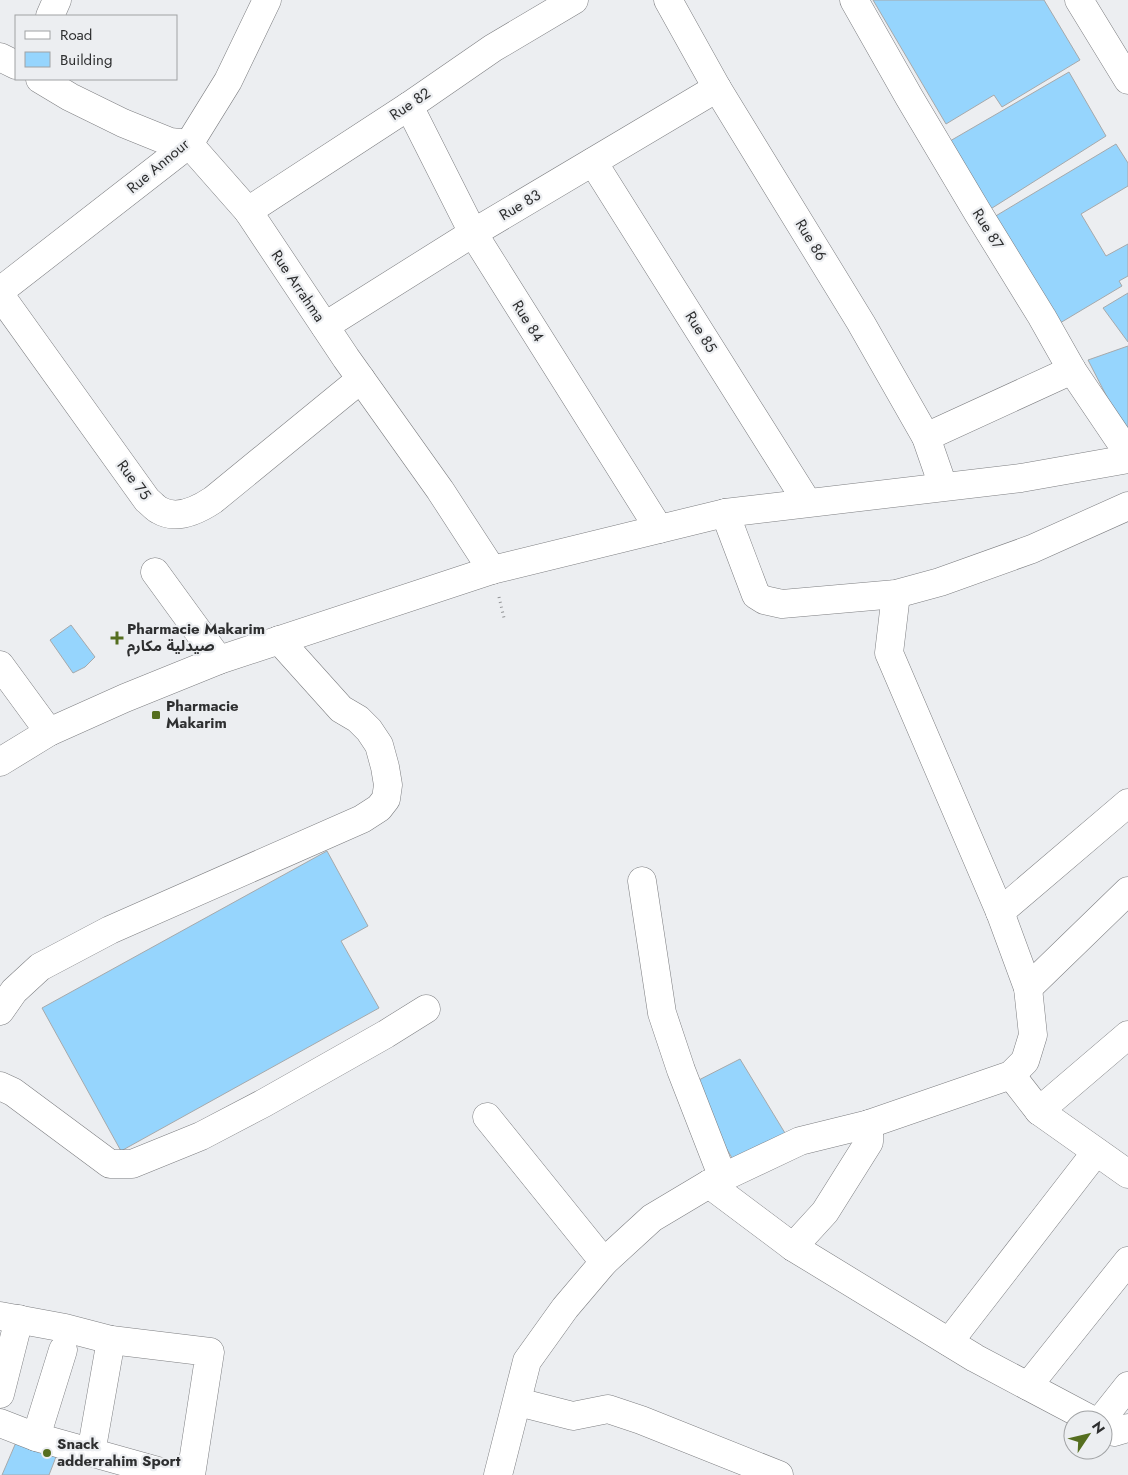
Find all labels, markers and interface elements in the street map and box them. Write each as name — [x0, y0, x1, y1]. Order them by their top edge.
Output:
legend — [15, 15, 178, 80]
text: Road — [60, 24, 92, 46]
text: Building — [60, 49, 112, 71]
street label: Rue 82 — [385, 82, 435, 126]
street label: Rue Annour — [122, 133, 195, 199]
street label: Rue 83 — [495, 184, 545, 226]
street label: Rue 87 — [967, 204, 1009, 254]
street label: Rue 86 — [790, 215, 832, 265]
street label: Rue Arrahma — [266, 246, 330, 326]
street label: Rue 84 — [507, 296, 550, 346]
street label: Rue 85 — [680, 307, 722, 357]
street label: Rue 75 — [112, 455, 156, 505]
place label: Pharmacie Makarim صيدلية مكارم — [127, 618, 265, 657]
marker: Pharmacie Makarim صيدلية مكارم — [111, 632, 123, 644]
place label: Pharmacie Makarim — [166, 695, 239, 734]
marker: Pharmacie Makarim — [150, 709, 162, 721]
north arrow — [1063, 1410, 1113, 1460]
text: N — [1087, 1417, 1110, 1438]
place label: Snack adderrahim Sport — [57, 1433, 181, 1472]
marker: Snack adderrahim Sport — [41, 1447, 53, 1459]

